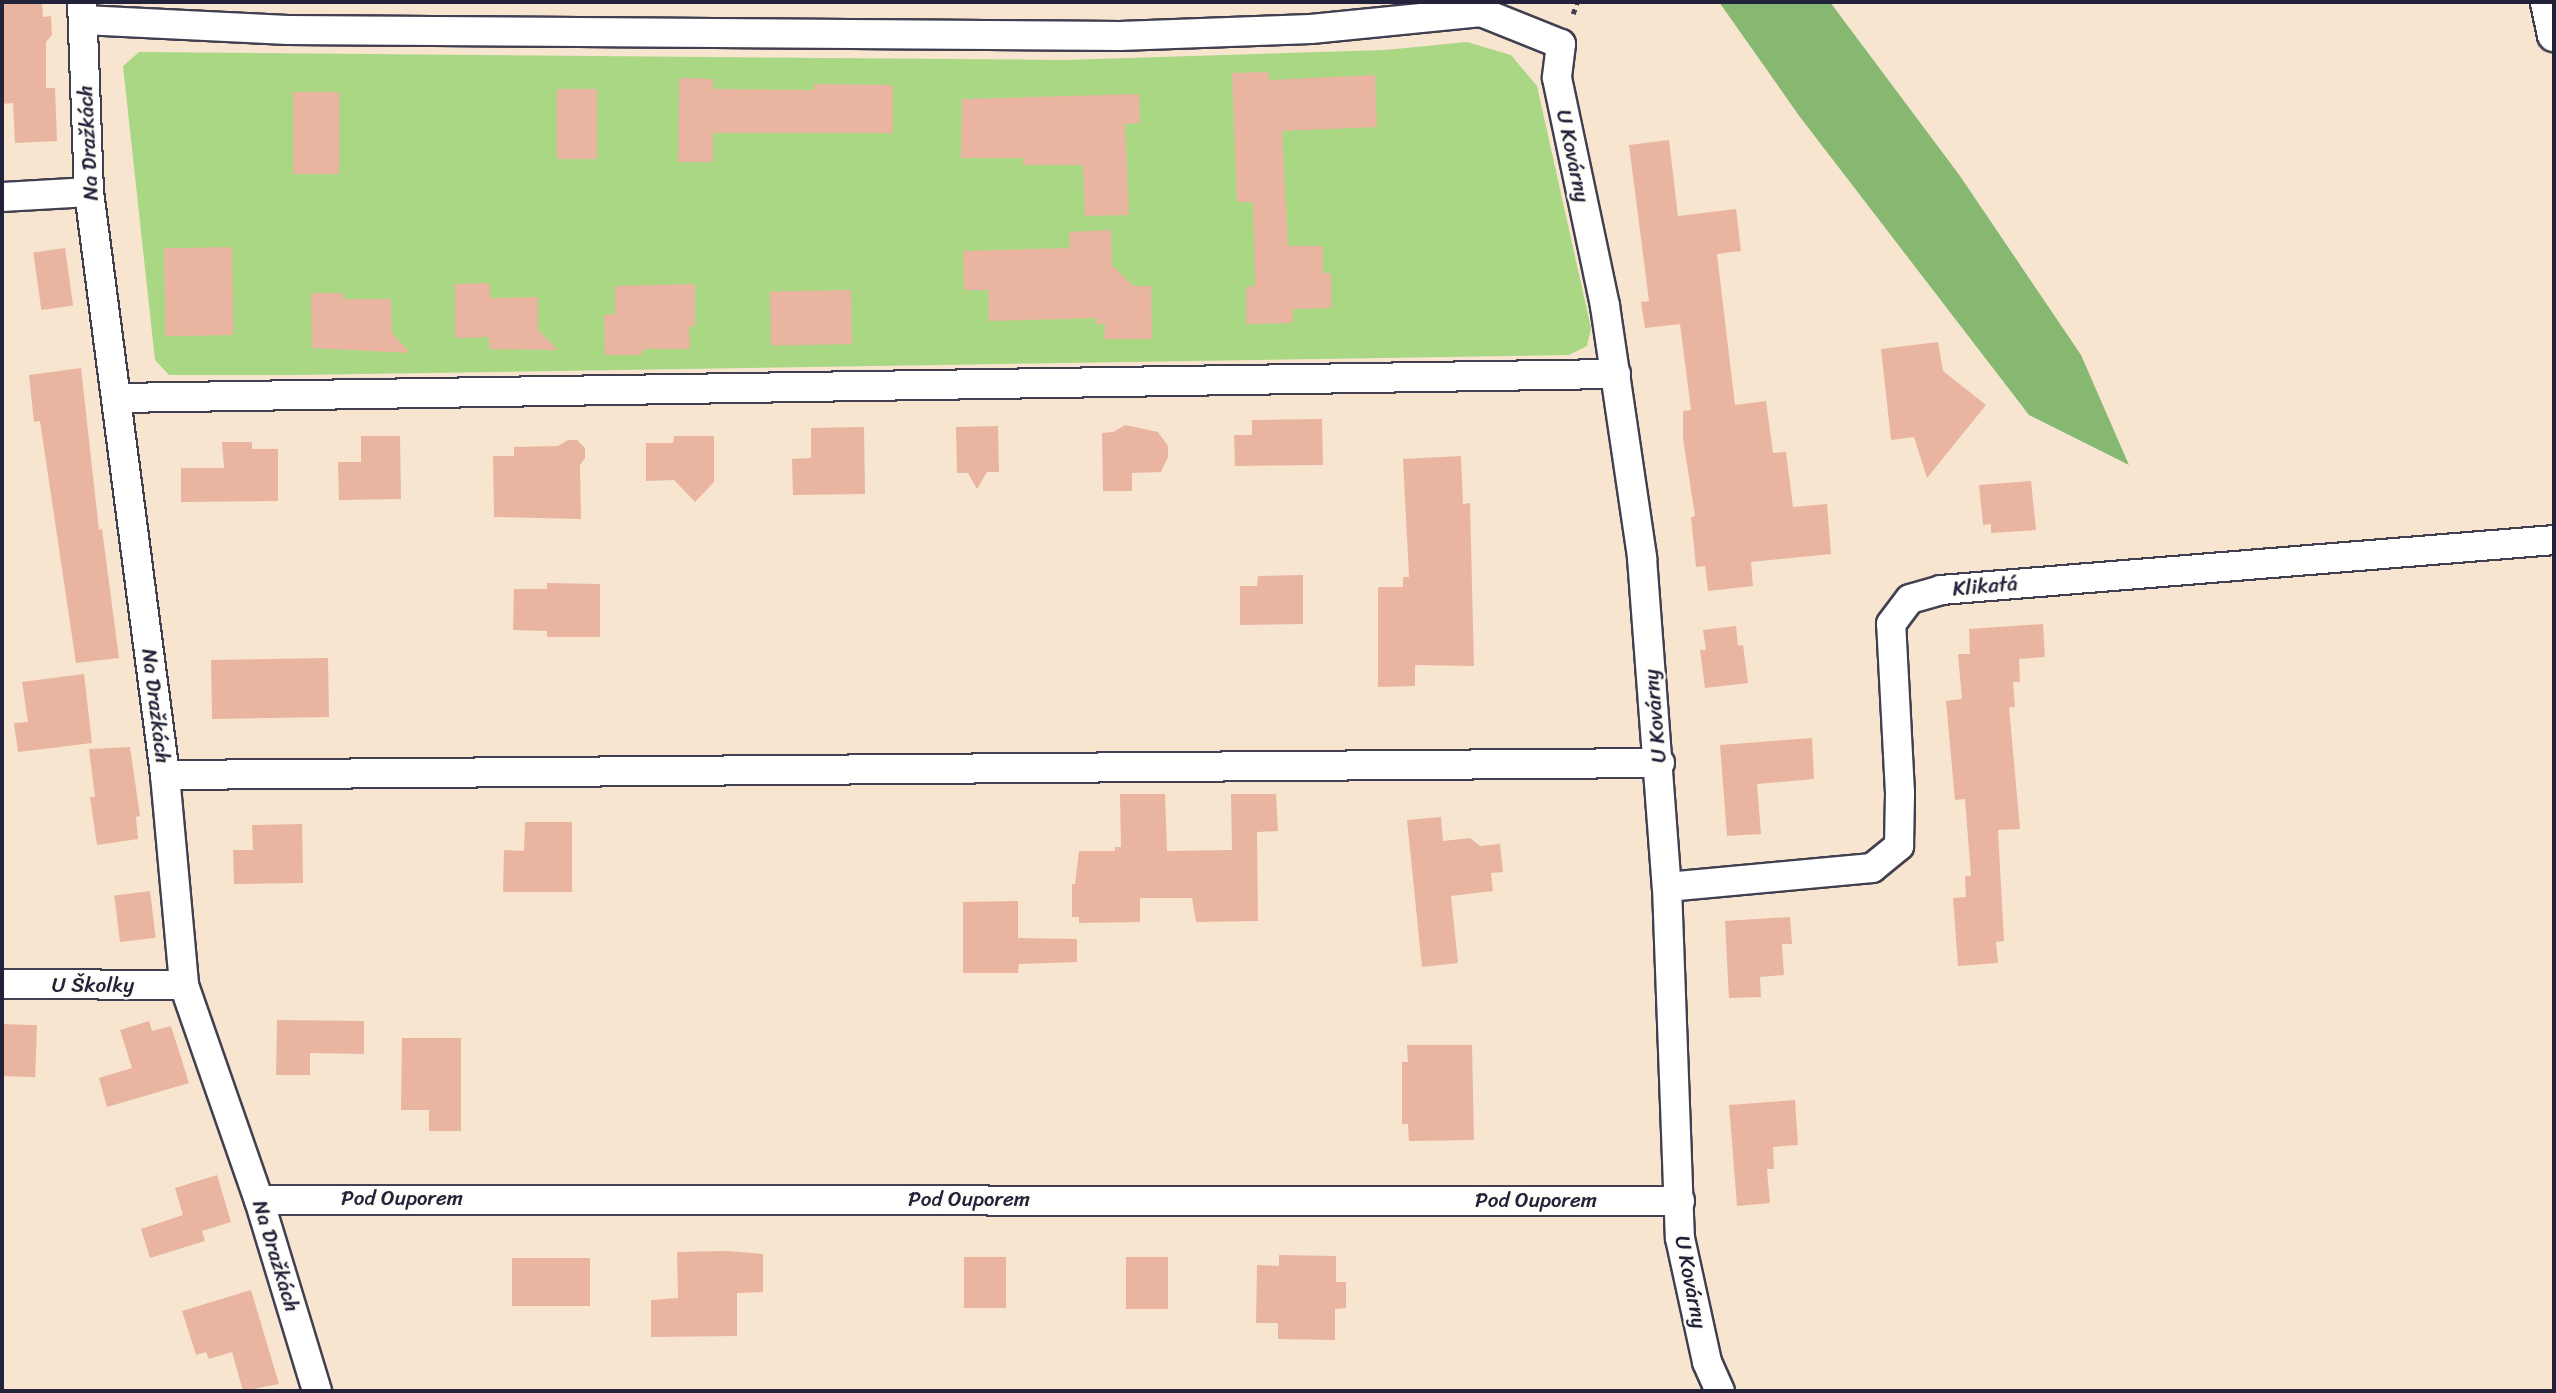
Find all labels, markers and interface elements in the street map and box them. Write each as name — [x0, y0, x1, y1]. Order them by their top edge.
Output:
street label: Na Dražkách — [72, 85, 104, 201]
street label: U Kovárny — [1551, 107, 1595, 205]
street label: Klikatá — [1951, 571, 2019, 601]
street label: Na Dražkách — [136, 647, 176, 765]
street label: U Kovárny — [1638, 668, 1672, 764]
street label: U Školky — [52, 972, 134, 998]
street label: Pod Ouporem — [341, 1185, 463, 1211]
street label: Pod Ouporem — [908, 1186, 1030, 1212]
street label: Pod Ouporem — [1475, 1187, 1597, 1213]
street label: Na Dražkách — [247, 1197, 305, 1315]
street label: U Kovárny — [1670, 1233, 1712, 1331]

